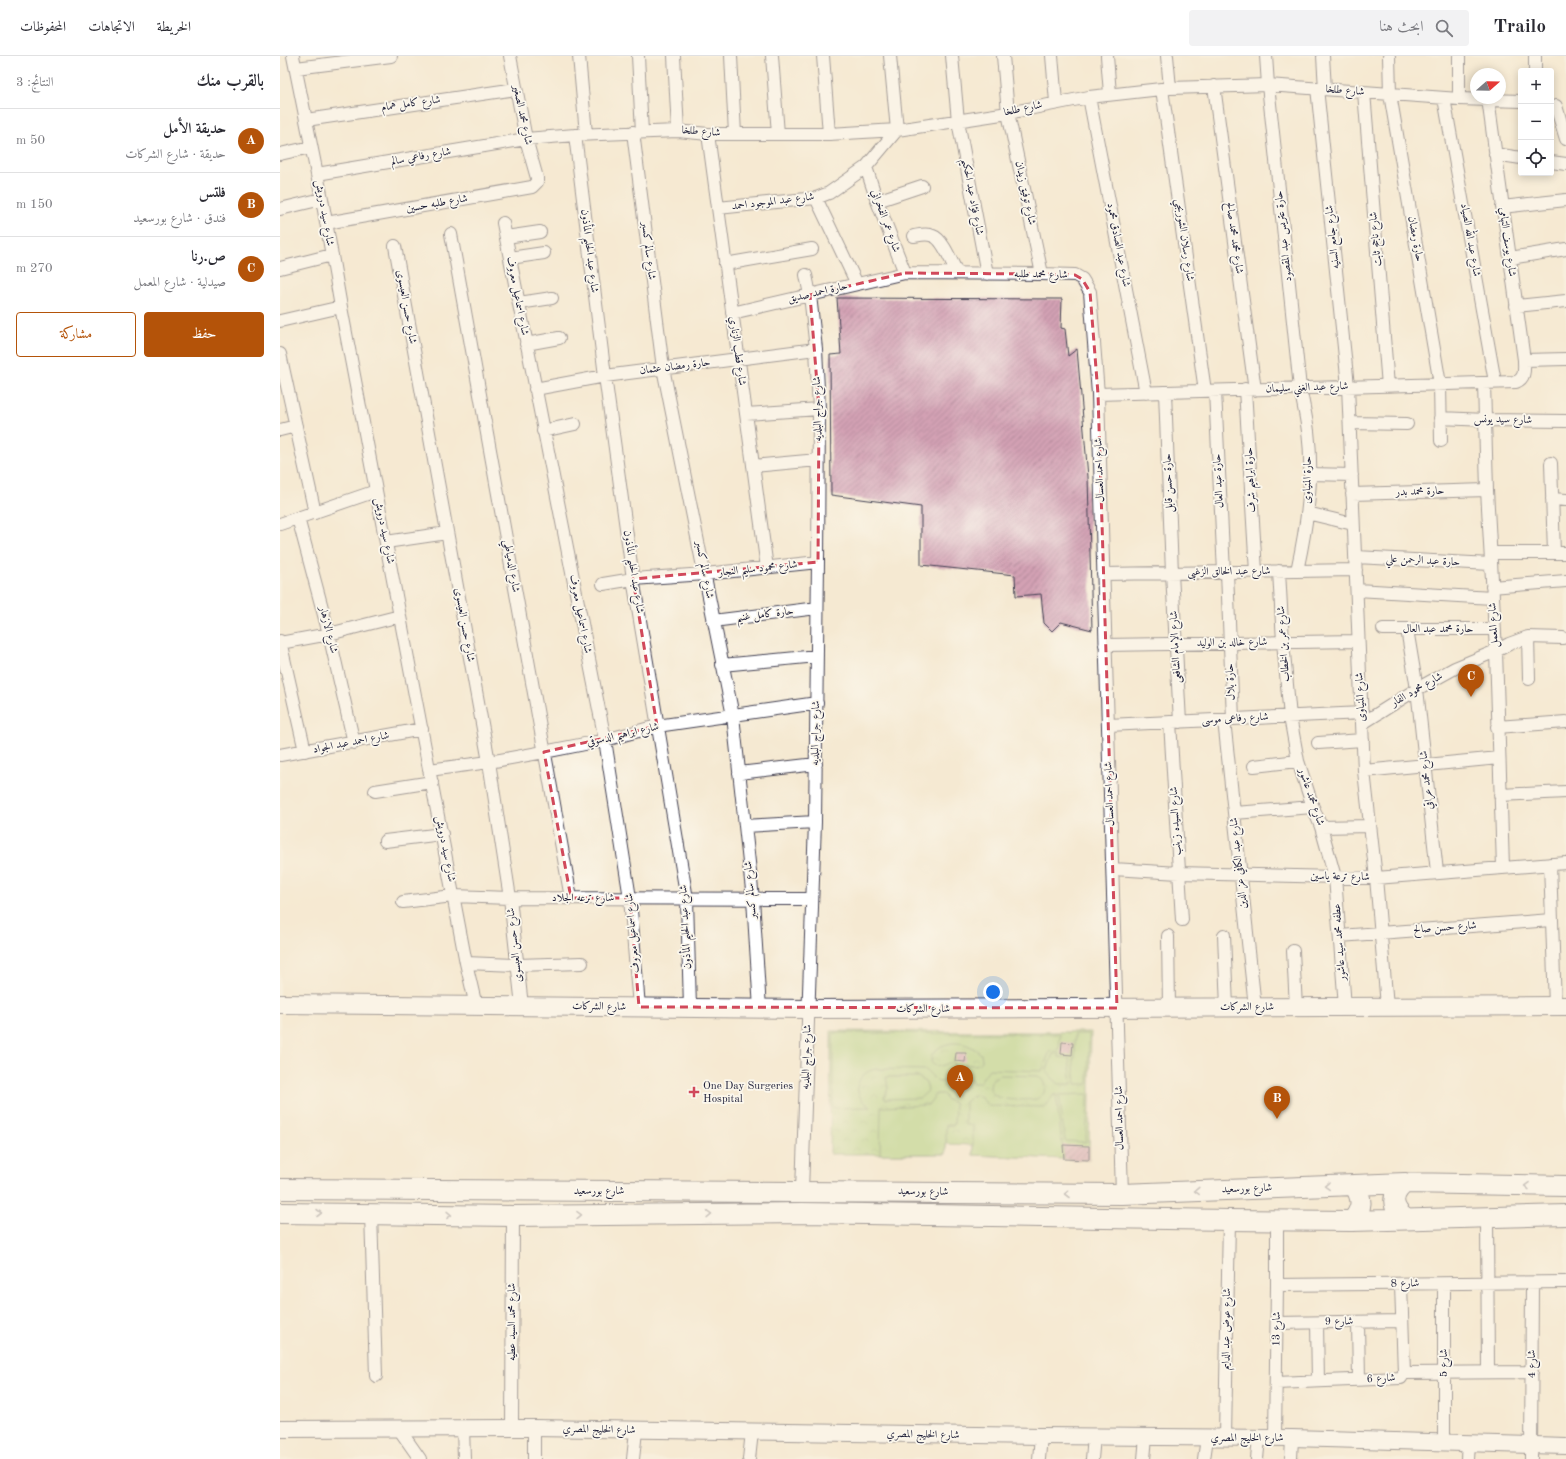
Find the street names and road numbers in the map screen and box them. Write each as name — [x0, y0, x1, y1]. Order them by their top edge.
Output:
street label: شارع محمد الصغير — [507, 83, 534, 147]
street label: شارع طلخا — [1325, 84, 1365, 101]
street label: شارع كامل همام — [380, 93, 442, 117]
street label: شارع طلخا — [1003, 100, 1044, 121]
street label: شارع طلخا — [681, 125, 721, 142]
street label: شارع رفاعي سالم — [390, 145, 452, 171]
street label: شارع فؤاد عبد الحكيم — [955, 158, 986, 237]
street label: شارع توفيق زيدان — [1010, 160, 1037, 227]
street label: شارع سيد درويش — [310, 179, 335, 247]
street label: شارع عمر الفخراني — [866, 188, 901, 255]
street label: حارة عتريس عبد المقصود — [1274, 190, 1295, 282]
street label: شارع عبد الموجود احمد — [731, 191, 815, 215]
street label: شارع طلبه حسين — [405, 193, 469, 218]
street label: شارع رسلان الشوربجي — [1169, 198, 1195, 282]
street label: شارع محمد محمد صالح — [1221, 201, 1245, 275]
street label: شارع عبد الصادق محمود — [1101, 202, 1132, 289]
street label: شارع عبد الله الصياد — [1455, 202, 1487, 278]
street label: شارع جامع السنيه — [1324, 204, 1345, 270]
street label: شارع يوسف التهامي — [1494, 207, 1517, 278]
street label: شارع عبد الحليم المأذون — [574, 208, 604, 294]
street label: شارع ناجح ثابت — [1368, 211, 1387, 267]
street label: حارة رمضان — [1406, 215, 1424, 263]
street label: شارع سالم كسبر — [636, 220, 658, 281]
street label: شارع اسماعيل معروف — [501, 255, 531, 337]
street label: شارع حسن العيسوى — [391, 269, 418, 345]
street label: شارع محمد طلبه — [1014, 269, 1068, 284]
street label: حارة احمد صديق — [787, 281, 849, 305]
street label: شارع قطب الزناري — [724, 316, 748, 387]
street label: حارة رمضان عثمان — [639, 357, 711, 377]
street label: شارع جراج البلديه — [812, 376, 828, 442]
street label: شارع عبد الغني سليمان — [1265, 381, 1349, 399]
street label: شارع سيد يونس — [1474, 414, 1532, 429]
street label: شارع احمد العسال — [1093, 437, 1110, 502]
street label: حارة ابراهيم شرف — [1243, 446, 1262, 513]
street label: حارة حسن قابل — [1162, 453, 1178, 513]
street label: حارة عبد العال — [1212, 453, 1226, 508]
street label: حارة المنياوى — [1302, 456, 1314, 504]
street label: حارة محمد بدر — [1395, 486, 1445, 498]
street label: شارع سيد درويش — [369, 497, 396, 566]
street label: شارع عبد الحليم المأذون — [617, 529, 649, 615]
street label: شارع الدمياطي — [497, 539, 521, 594]
street label: شارع سالم كسبر — [690, 539, 716, 600]
street label: حارة عبد الرحمن علي — [1385, 553, 1461, 572]
street label: شارع محمود سليم النجار — [717, 559, 799, 583]
street label: شارع عبد الخالق الزغبى — [1187, 565, 1271, 581]
street label: شارع اسماعيل معروف — [564, 573, 594, 655]
street label: شارع حسن العيسوى — [449, 587, 476, 663]
street label: شارع المعمل — [1487, 602, 1504, 648]
street label: شارع الازهار — [314, 604, 339, 655]
street label: حارة كامل غنيم — [736, 605, 795, 628]
street label: شارع عمر بن الخطاب — [1276, 605, 1295, 682]
street label: شارع الإمام الشافعى — [1169, 610, 1186, 683]
street label: حارة محمد عبد العال — [1403, 624, 1474, 635]
street label: شارع خالد بن الوليد — [1197, 637, 1267, 652]
street label: حارة بلال — [1225, 663, 1237, 701]
street label: شارع محمود الفار — [1389, 671, 1446, 712]
street label: شارع المنياوى — [1354, 672, 1371, 722]
street label: شارع جراج البلديه — [810, 700, 826, 766]
street label: شارع رفاعى موسى — [1201, 712, 1269, 729]
street label: شارع ابراهيم الدسوقي — [586, 720, 661, 753]
street label: شارع احمد عبد الجواد — [312, 730, 391, 759]
street label: شارع محمد عراقي — [1417, 750, 1439, 810]
street label: شارع احمد العسال — [1103, 761, 1120, 826]
street label: شارع محمد عاشور — [1293, 766, 1326, 828]
street label: شارع السيده زينب — [1169, 786, 1186, 856]
street label: شارع سيد درويش — [430, 815, 457, 884]
street label: شارع عبد الكافي عز الدين — [1227, 816, 1252, 910]
street label: شارع سالم كسبر — [742, 860, 762, 921]
street label: شارع ترعة ياسين — [1310, 871, 1370, 886]
street label: شارع عبد الحليم المأذون — [674, 884, 698, 970]
street label: شارع اسماعيل معروف — [623, 892, 645, 973]
street label: شارع ترعه الجلاد — [552, 893, 614, 907]
street label: عطفه محمد سيد عاشور — [1332, 903, 1348, 982]
street label: شارع حسن العيسوى — [506, 907, 527, 983]
street label: شارع حسن صالح — [1413, 920, 1477, 939]
street label: شارع الشركات — [572, 1000, 626, 1016]
street label: شارع الشركات — [1220, 1001, 1274, 1016]
street label: شارع الشركات — [896, 1003, 950, 1018]
street label: شارع جراج البلديه — [800, 1024, 818, 1090]
street label: شارع احمد العسال — [1114, 1086, 1129, 1150]
street label: شارع بورسعيد — [1222, 1183, 1273, 1198]
street label: شارع بورسعيد — [574, 1186, 624, 1200]
street label: شارع بورسعيد — [898, 1186, 948, 1201]
street label: شارع 8 — [1391, 1278, 1419, 1293]
street label: شارع محمد السيد عطيه — [507, 1283, 521, 1361]
street label: شارع عوض عبد الدايم — [1221, 1288, 1236, 1370]
street label: شارع 13 — [1271, 1311, 1286, 1347]
street label: شارع 9 — [1325, 1316, 1353, 1331]
street label: شارع 5 — [1439, 1349, 1453, 1377]
street label: شارع 4 — [1527, 1350, 1541, 1378]
street label: شارع 6 — [1366, 1373, 1396, 1388]
street label: شارع الخليج المصري — [562, 1424, 636, 1440]
street label: شارع الخليج المصري — [886, 1429, 960, 1445]
street label: شارع الخليج المصري — [1211, 1433, 1283, 1448]

